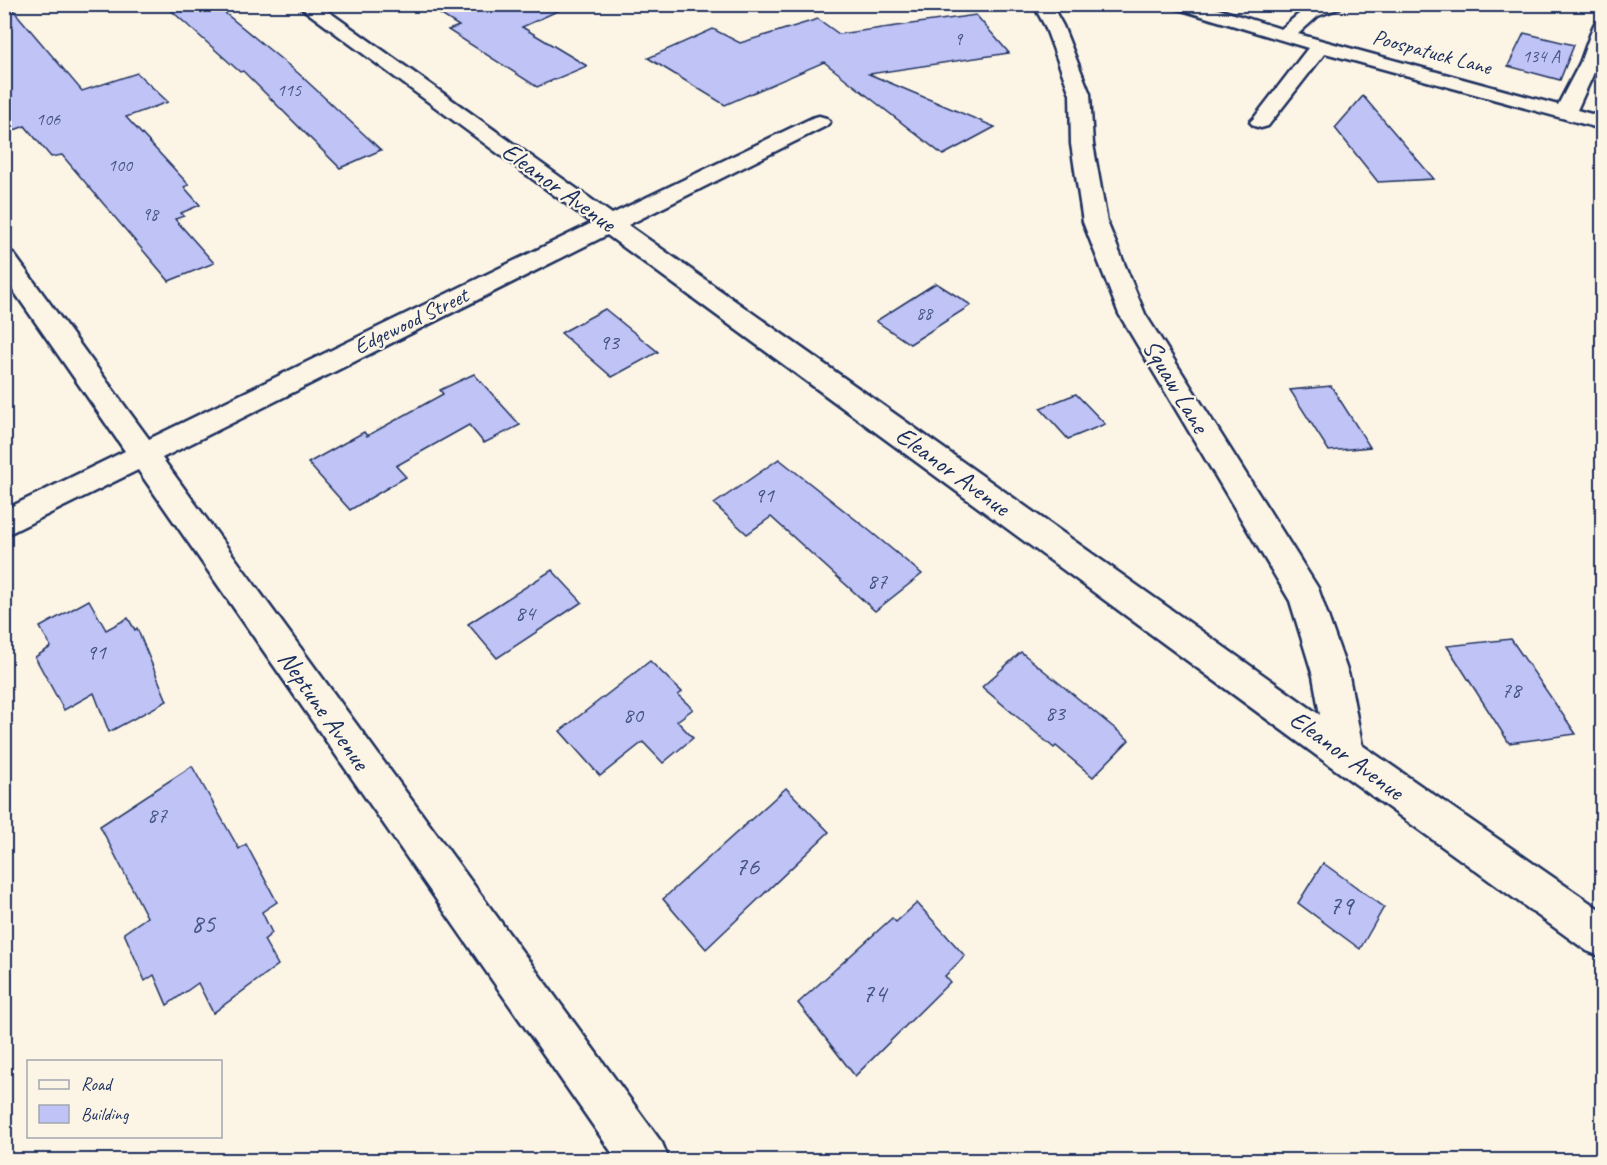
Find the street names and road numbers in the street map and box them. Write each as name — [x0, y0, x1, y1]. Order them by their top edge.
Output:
street label: Poospatuck Lane — [1370, 23, 1496, 82]
street label: Eleanor Avenue — [495, 134, 624, 240]
street label: Edgewood Street — [349, 280, 475, 361]
street label: Squaw Lane — [1135, 333, 1218, 441]
street label: Eleanor Avenue — [889, 418, 1018, 524]
street label: Neptune Avenue — [271, 644, 378, 777]
street label: Eleanor Avenue — [1283, 702, 1412, 808]

